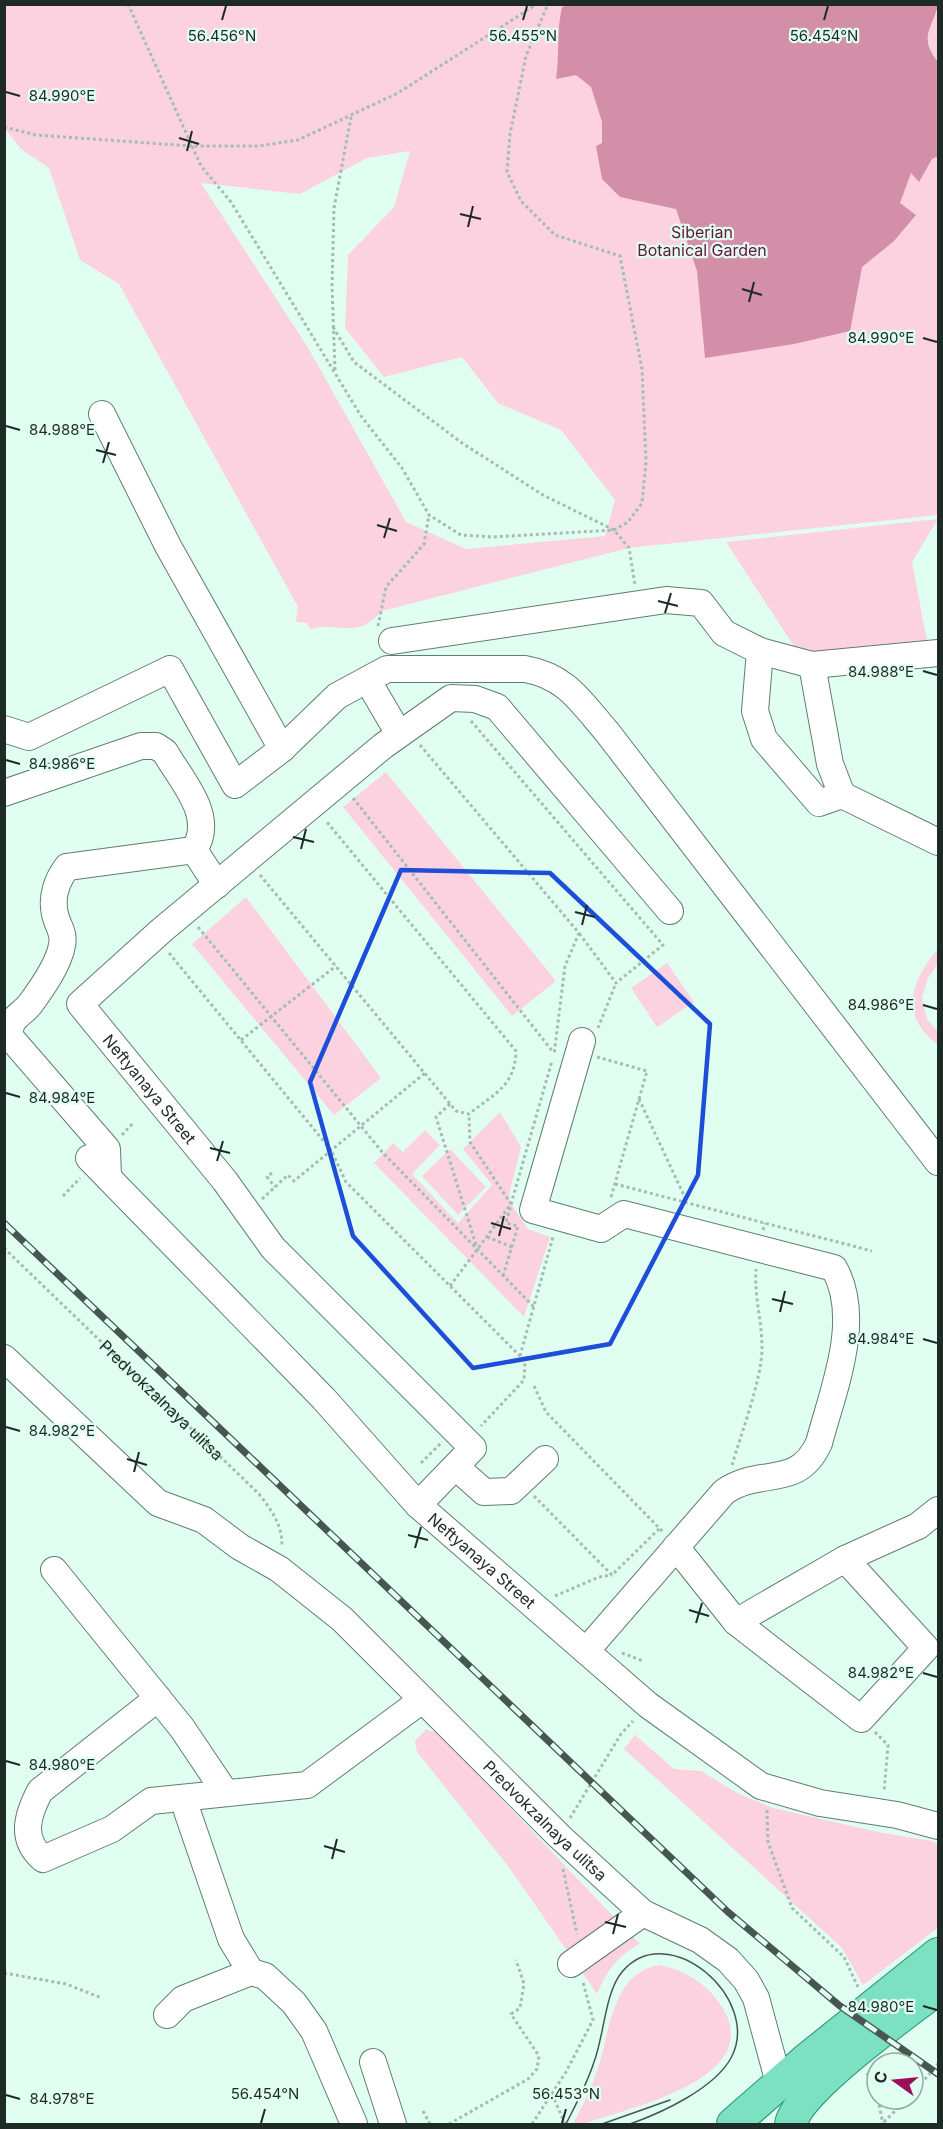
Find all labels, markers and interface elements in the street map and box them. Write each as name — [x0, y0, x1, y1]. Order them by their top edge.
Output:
text: 56.456°N — [188, 26, 256, 45]
text: 56.455°N — [489, 26, 557, 45]
text: 56.454°N — [790, 26, 858, 45]
text: 84.990°E — [29, 86, 95, 105]
park label: Siberian Botanical Garden — [637, 222, 767, 260]
text: 84.990°E — [848, 328, 914, 347]
text: 84.988°E — [29, 420, 95, 439]
text: 84.988°E — [848, 662, 914, 681]
text: 84.986°E — [29, 754, 95, 773]
text: 84.986°E — [848, 995, 914, 1014]
street label: Neftyanaya Street — [99, 1030, 200, 1148]
text: 84.984°E — [29, 1088, 95, 1107]
text: 84.984°E — [848, 1329, 914, 1348]
street label: Predvokzalnaya ulitsa — [96, 1336, 228, 1464]
text: 84.982°E — [29, 1421, 95, 1440]
street label: Neftyanaya Street — [424, 1508, 540, 1613]
text: 84.982°E — [848, 1663, 914, 1682]
text: 84.980°E — [29, 1755, 95, 1774]
street label: Predvokzalnaya ulitsa — [479, 1756, 611, 1885]
text: 84.980°E — [848, 1997, 914, 2016]
north arrow — [865, 2051, 925, 2111]
text: С — [869, 2069, 892, 2085]
text: 56.454°N — [231, 2084, 299, 2103]
text: 56.453°N — [532, 2084, 600, 2103]
text: 84.978°E — [30, 2089, 94, 2108]

